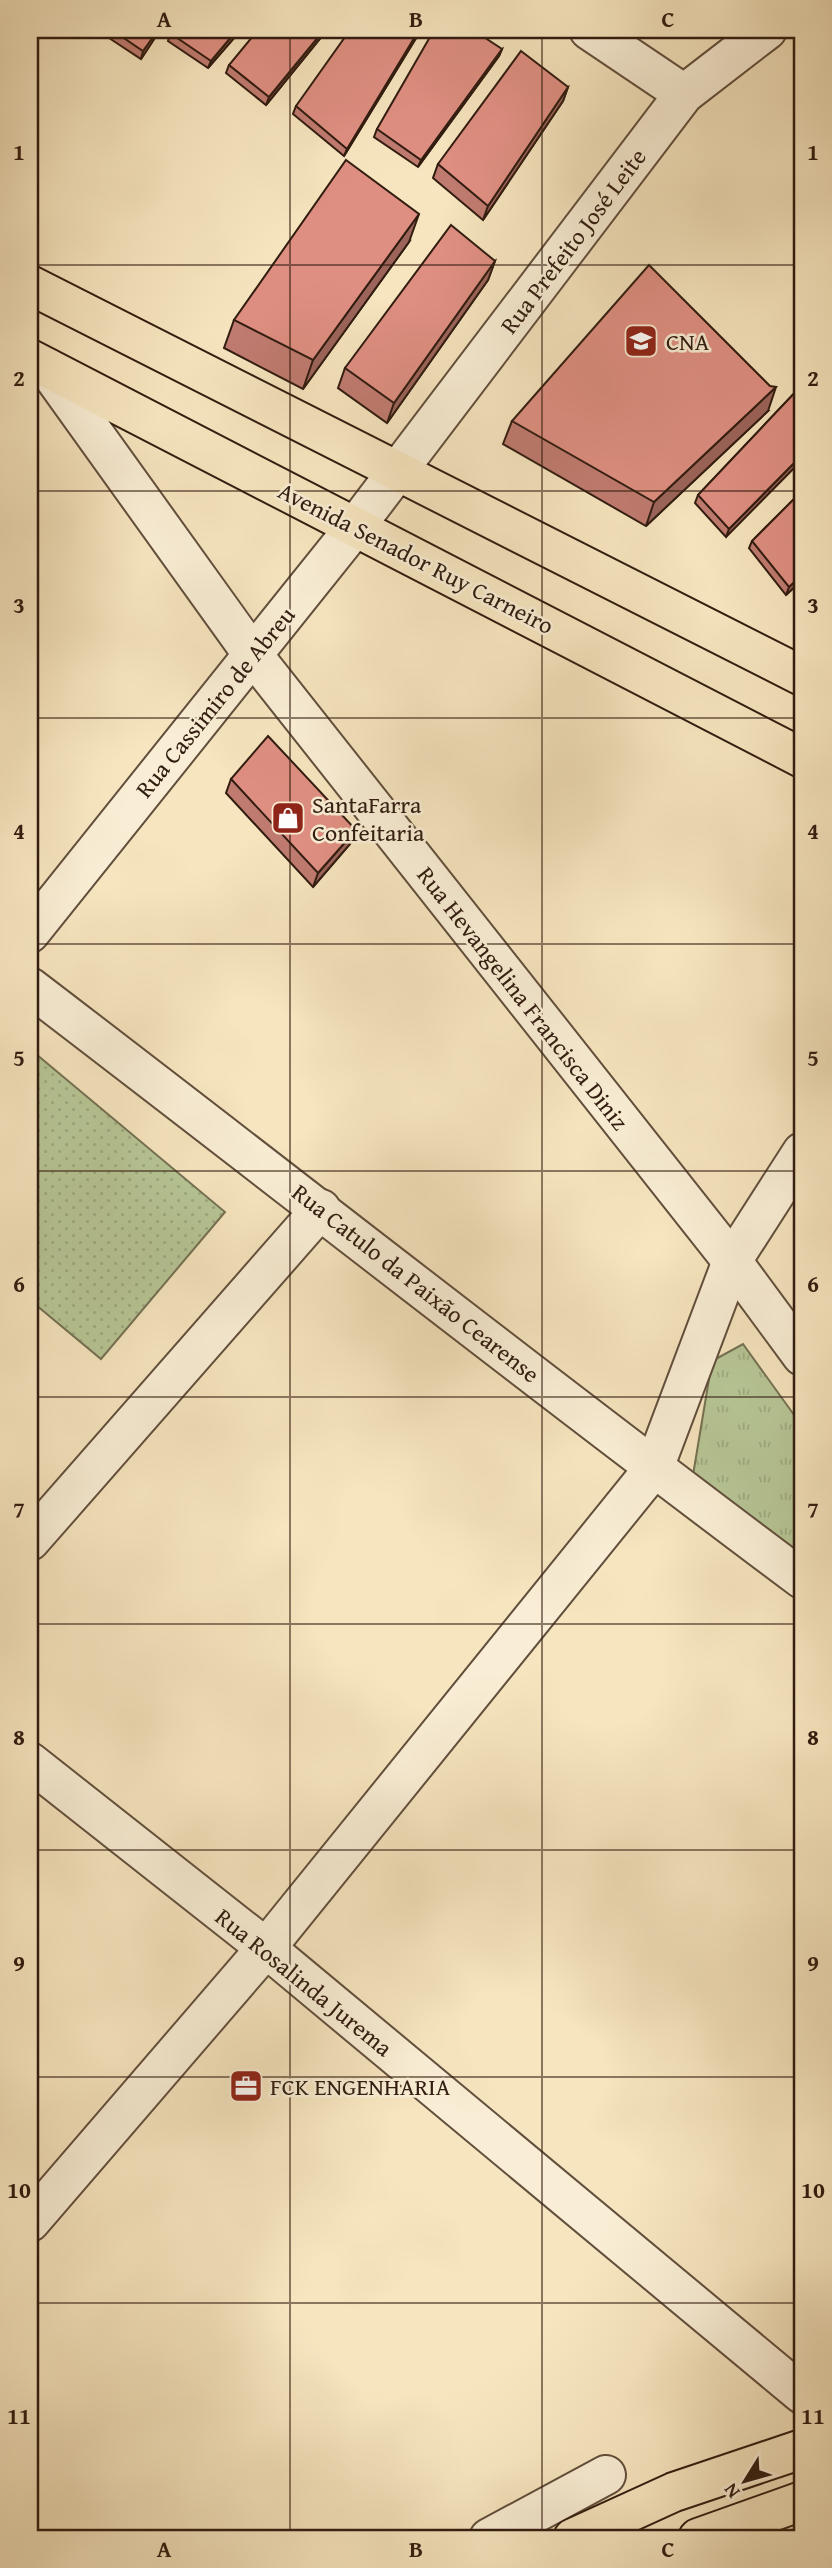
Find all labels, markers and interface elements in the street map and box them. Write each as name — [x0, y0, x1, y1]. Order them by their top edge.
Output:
text: A — [157, 2, 172, 35]
text: B — [409, 2, 423, 35]
text: C — [661, 2, 675, 35]
text: 1 — [13, 135, 25, 168]
text: 1 — [807, 135, 819, 168]
street label: Rua Prefeito José Leite — [492, 141, 654, 341]
school or university icon: CNA — [622, 322, 660, 360]
place label: CNA — [666, 324, 710, 359]
text: 2 — [13, 361, 25, 394]
text: 2 — [807, 361, 819, 394]
street label: Avenida Senador Ruy Carneiro — [272, 473, 560, 643]
text: 3 — [13, 588, 25, 621]
text: 3 — [807, 588, 819, 621]
street label: Rua Cassimiro de Abreu — [127, 599, 303, 805]
place label: SantaFarra Confeitaria — [312, 787, 425, 850]
shop icon: SantaFarra Confeitaria — [269, 799, 307, 837]
text: 4 — [13, 814, 25, 847]
text: 4 — [807, 814, 819, 847]
street label: Rua Hevangelina Francisca Diniz — [409, 859, 637, 1137]
text: 5 — [13, 1041, 25, 1074]
text: 5 — [807, 1041, 819, 1074]
street label: Rua Catulo da Paixão Cearense — [285, 1175, 547, 1391]
text: 6 — [13, 1267, 25, 1300]
text: 6 — [807, 1267, 819, 1300]
text: 7 — [13, 1493, 25, 1526]
text: 7 — [807, 1493, 819, 1526]
text: 8 — [13, 1720, 25, 1753]
text: 8 — [807, 1720, 819, 1753]
street label: Rua Rosalinda Jurema — [208, 1899, 401, 2065]
text: 9 — [13, 1946, 25, 1979]
text: 9 — [807, 1946, 819, 1979]
office icon: FCK ENGENHARIA — [227, 2067, 265, 2105]
place label: FCK ENGENHARIA — [270, 2069, 451, 2104]
text: 10 — [7, 2173, 31, 2206]
text: 10 — [801, 2173, 825, 2206]
text: 11 — [7, 2399, 31, 2432]
text: 11 — [801, 2399, 825, 2432]
north arrow — [710, 2446, 780, 2516]
text: N — [716, 2477, 746, 2505]
text: A — [157, 2532, 172, 2565]
text: B — [409, 2532, 423, 2565]
text: C — [661, 2532, 675, 2565]

